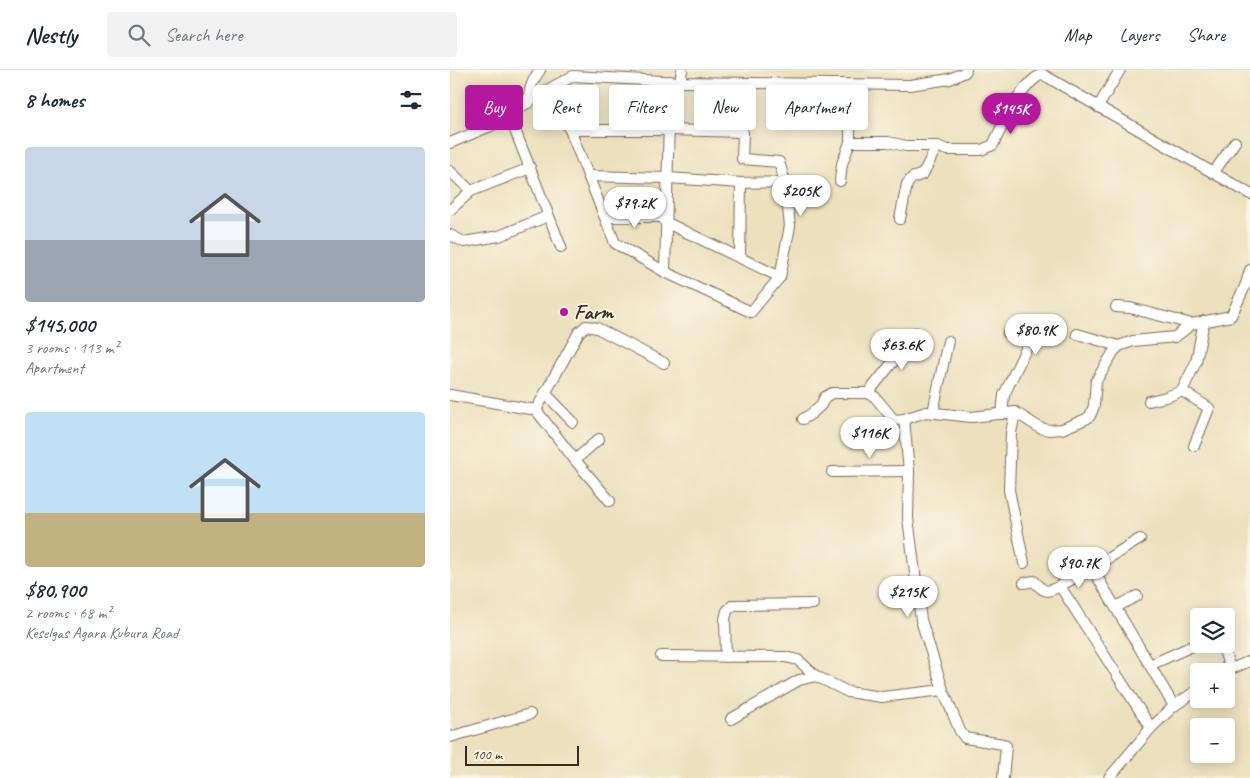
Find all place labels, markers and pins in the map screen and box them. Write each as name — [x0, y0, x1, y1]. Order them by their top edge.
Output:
pin: $145K — [976, 92, 1046, 135]
pin: $205K — [766, 174, 836, 217]
pin: $79.2K — [594, 186, 676, 229]
place label: Farm — [574, 299, 614, 325]
marker: Farm — [558, 306, 570, 318]
pin: $80.9K — [995, 314, 1077, 356]
pin: $63.6K — [861, 328, 943, 371]
pin: $116K — [835, 416, 905, 459]
pin: $90.7K — [1038, 546, 1120, 589]
pin: $215K — [873, 576, 943, 618]

